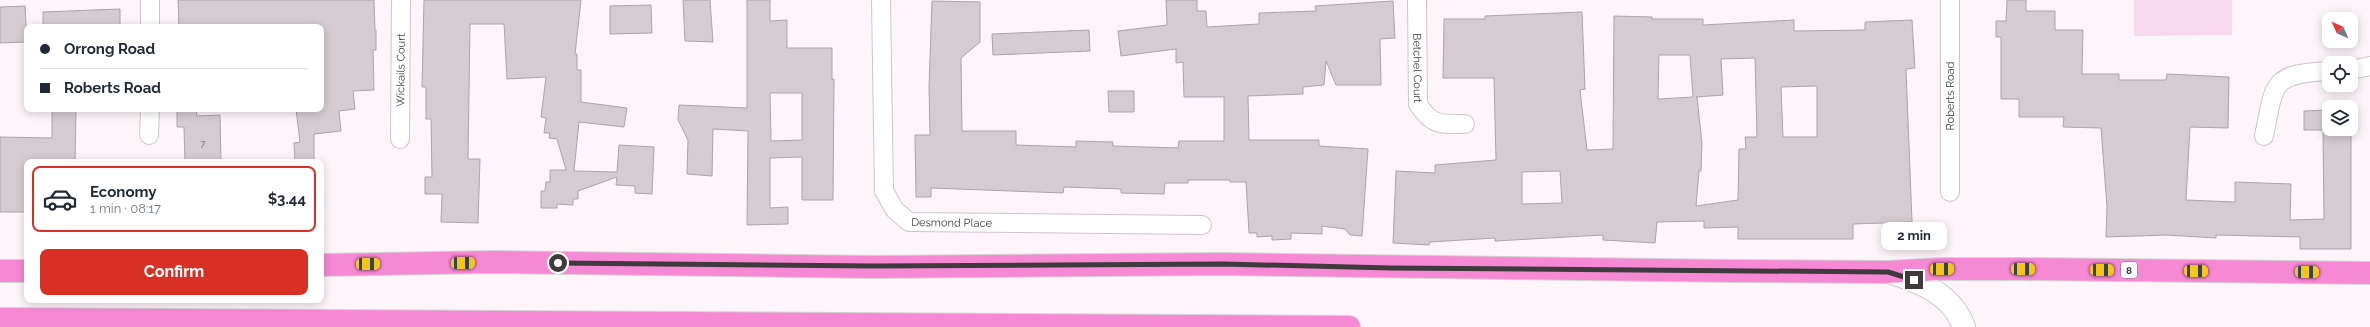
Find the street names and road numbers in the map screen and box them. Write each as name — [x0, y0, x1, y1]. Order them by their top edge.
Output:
street label: Wickails Court — [394, 33, 408, 107]
street label: Betchel Court — [1410, 33, 1424, 103]
street label: Roberts Road — [1944, 61, 1957, 130]
street label: Desmond Place — [911, 216, 993, 230]
road number: 8 — [2121, 262, 2137, 278]

